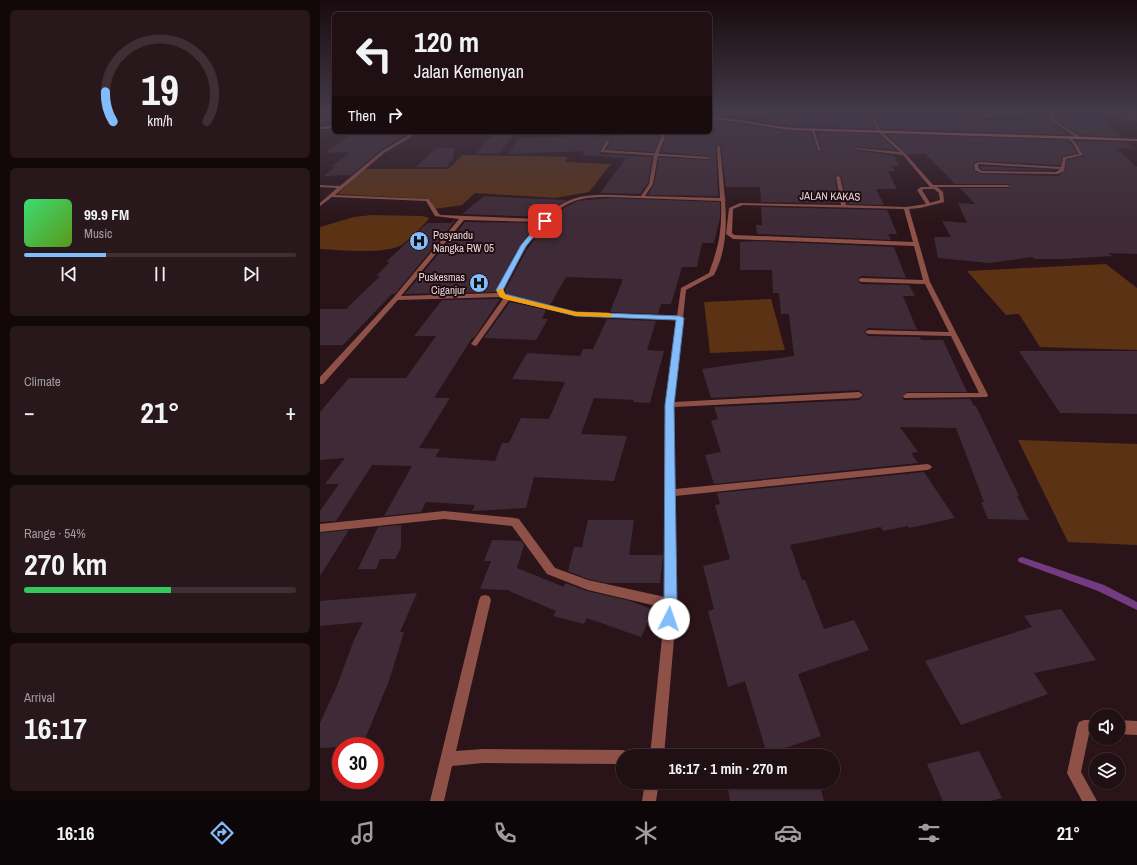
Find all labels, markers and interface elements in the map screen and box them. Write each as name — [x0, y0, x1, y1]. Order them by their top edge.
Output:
text: 120 m — [414, 23, 479, 61]
icon: left — [348, 28, 400, 80]
text: Jalan Kemenyan — [414, 59, 524, 84]
text: 19 — [141, 62, 179, 118]
icon: right — [384, 104, 406, 126]
text: Then — [348, 105, 376, 126]
text: km/h — [147, 111, 173, 130]
street label: JALAN KAKAS — [800, 188, 860, 204]
text: 99.9 FM — [84, 204, 129, 225]
pin — [528, 204, 562, 238]
icon: arrive — [534, 210, 556, 232]
text: Music — [84, 225, 112, 242]
place label: Posyandu Nangka RW 05 — [433, 228, 494, 255]
hospital icon: Posyandu Nangka RW 05 — [408, 230, 430, 252]
icon: previous — [58, 263, 80, 285]
icon: pause — [149, 263, 171, 285]
icon: next — [240, 263, 262, 285]
place label: Puskesmas Ciganjur — [418, 270, 465, 297]
hospital icon: Puskesmas Ciganjur — [468, 272, 490, 294]
text: Climate — [24, 373, 61, 390]
text: 21° — [140, 392, 180, 432]
text: − — [24, 397, 35, 427]
text: + — [285, 397, 296, 427]
text: Range · 54% — [24, 525, 86, 542]
text: 270 km — [24, 544, 107, 584]
position arrow — [648, 598, 690, 640]
text: Arrival — [24, 689, 55, 706]
text: 16:17 — [24, 708, 87, 748]
map controls — [1089, 709, 1125, 789]
button: sound — [1089, 709, 1125, 745]
speed limit sign: 30 — [332, 737, 384, 789]
button: layers — [1089, 753, 1125, 789]
text: 16:17 · 1 min · 270 m — [669, 758, 787, 779]
icon: directions — [208, 819, 236, 847]
icon: music — [349, 819, 377, 847]
icon: phone — [491, 819, 519, 847]
icon: climate — [632, 819, 660, 847]
icon: car — [774, 819, 802, 847]
icon: filters — [915, 819, 943, 847]
text: 16:16 — [57, 821, 94, 846]
text: 21° — [1057, 821, 1080, 846]

